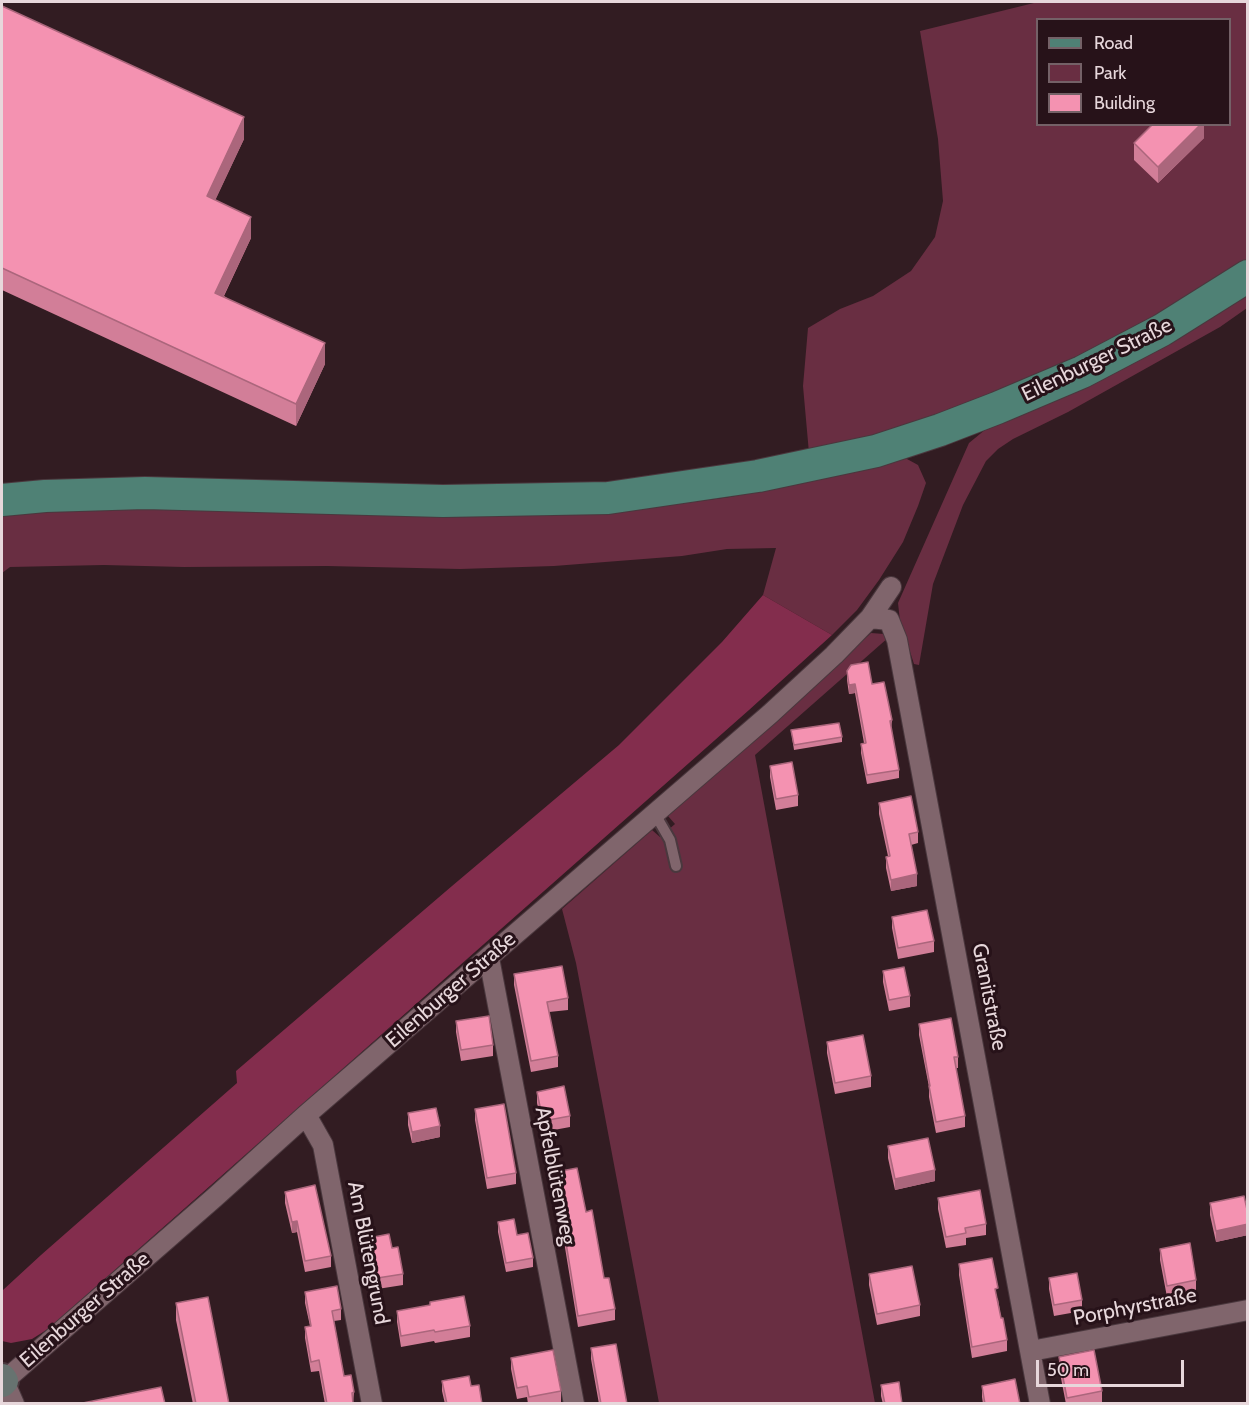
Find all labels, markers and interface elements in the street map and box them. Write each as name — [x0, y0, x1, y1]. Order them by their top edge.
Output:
legend — [1036, 18, 1231, 126]
text: Road — [1094, 32, 1133, 54]
text: Park — [1094, 62, 1126, 84]
text: Building — [1094, 92, 1155, 114]
street label: Eilenburger Straße — [1018, 313, 1176, 407]
street label: Eilenburger Straße — [381, 927, 521, 1053]
street label: Granitstraße — [966, 941, 1012, 1053]
street label: Apfelblütenweg — [529, 1105, 581, 1247]
street label: Am Blütengrund — [342, 1179, 394, 1327]
street label: Eilenburger Straße — [15, 1247, 155, 1373]
street label: Porphyrstraße — [1071, 1283, 1199, 1331]
scale bar — [1039, 1348, 1188, 1386]
text: 50 m — [1047, 1359, 1089, 1381]

